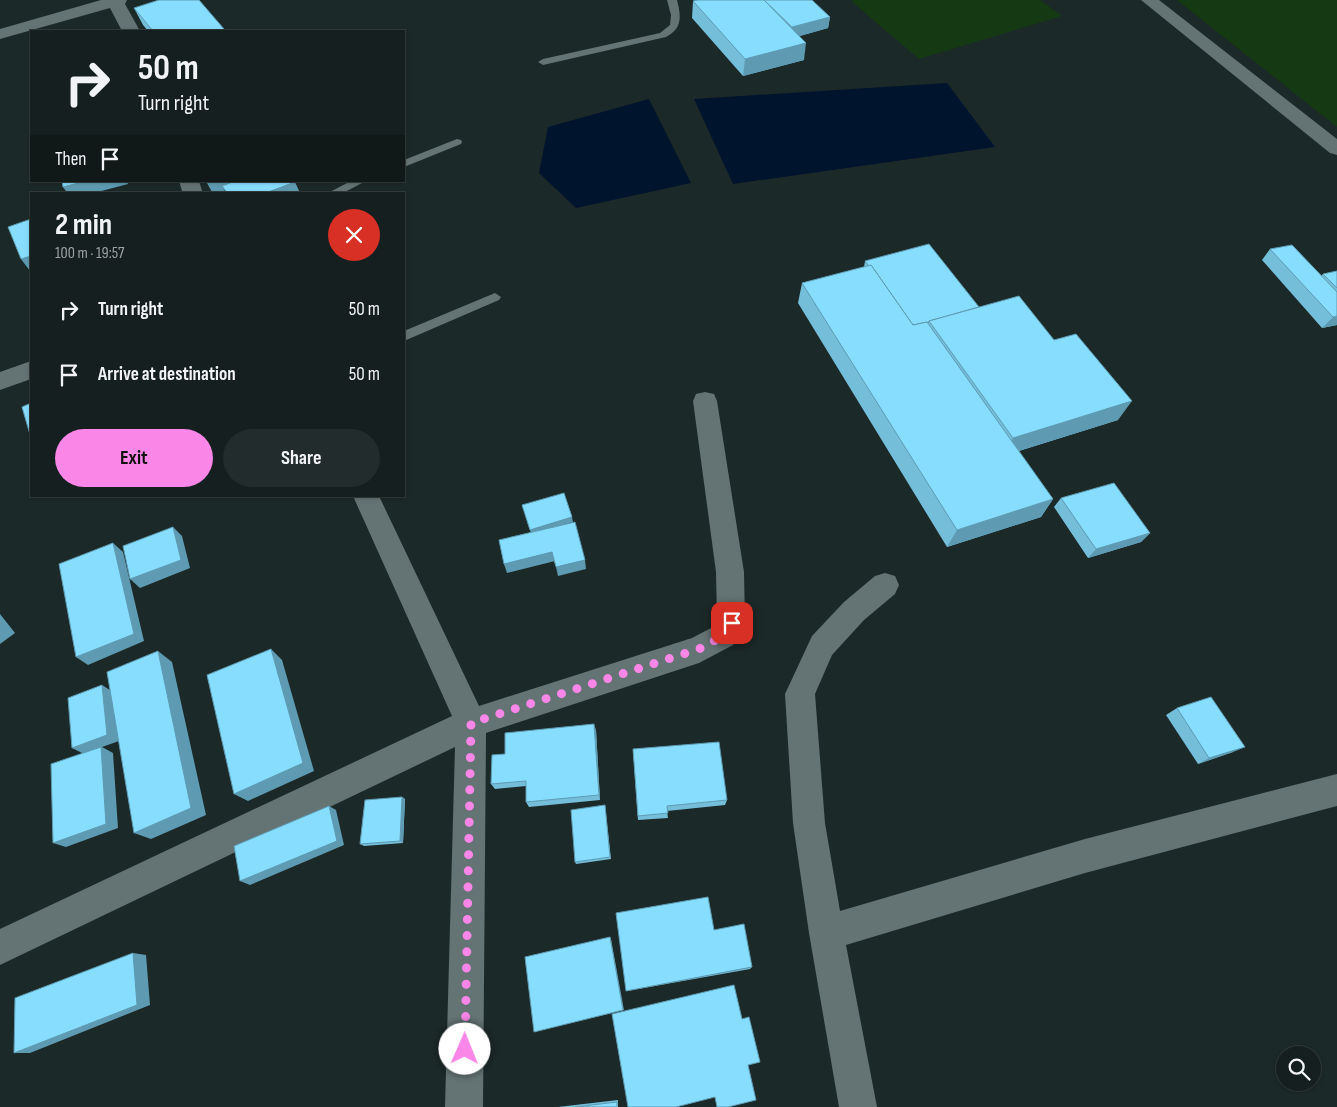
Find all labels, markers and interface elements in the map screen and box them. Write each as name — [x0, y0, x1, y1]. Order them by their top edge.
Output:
text: 50 m — [138, 47, 199, 90]
icon: right — [55, 50, 120, 115]
text: Turn right — [138, 90, 209, 117]
icon: arrive — [96, 145, 124, 173]
text: Then — [55, 148, 86, 171]
text: 2 min — [55, 207, 112, 243]
button: close — [328, 209, 380, 261]
text: 100 m · 19:57 — [55, 244, 124, 263]
icon: right — [55, 296, 83, 324]
text: Turn right — [98, 298, 163, 321]
text: 50 m — [349, 298, 380, 321]
icon: arrive — [55, 361, 83, 389]
text: Arrive at destination — [98, 363, 236, 386]
text: 50 m — [349, 363, 380, 386]
button: Exit — [55, 429, 213, 487]
button: Share — [223, 429, 380, 487]
pin — [711, 602, 753, 644]
icon: arrive — [718, 609, 746, 637]
position arrow — [438, 1022, 490, 1074]
map controls — [1276, 1046, 1321, 1091]
button: search — [1276, 1046, 1321, 1091]

